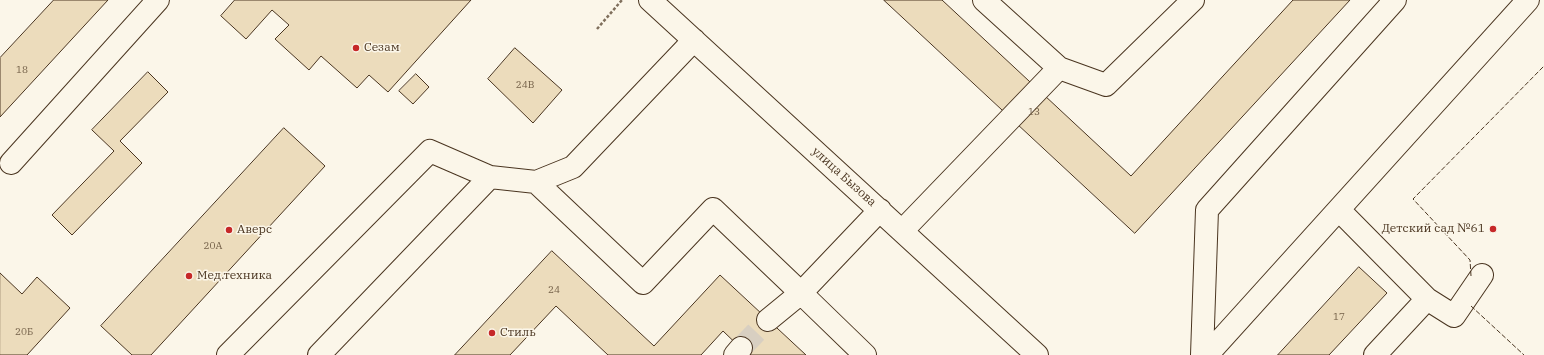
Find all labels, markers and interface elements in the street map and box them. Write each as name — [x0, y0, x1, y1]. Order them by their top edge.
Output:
place label: Сезам — [364, 41, 400, 55]
marker: Сезам — [351, 43, 361, 53]
house number: 18 — [16, 64, 28, 76]
house number: 24В — [516, 79, 534, 91]
house number: 13 — [1028, 106, 1040, 118]
street label: улица Бызова — [809, 144, 879, 210]
place label: Детский сад №61 — [1382, 222, 1485, 236]
place label: Аверс — [237, 223, 272, 237]
marker: Детский сад №61 — [1488, 224, 1498, 234]
marker: Аверс — [224, 225, 234, 235]
house number: 20А — [204, 240, 222, 252]
place label: Мед.техника — [197, 269, 272, 283]
marker: Мед.техника — [184, 271, 194, 281]
house number: 24 — [548, 284, 560, 296]
house number: 17 — [1333, 311, 1345, 323]
house number: 20Б — [15, 326, 33, 338]
place label: Стиль — [500, 326, 536, 340]
marker: Стиль — [487, 328, 497, 338]

